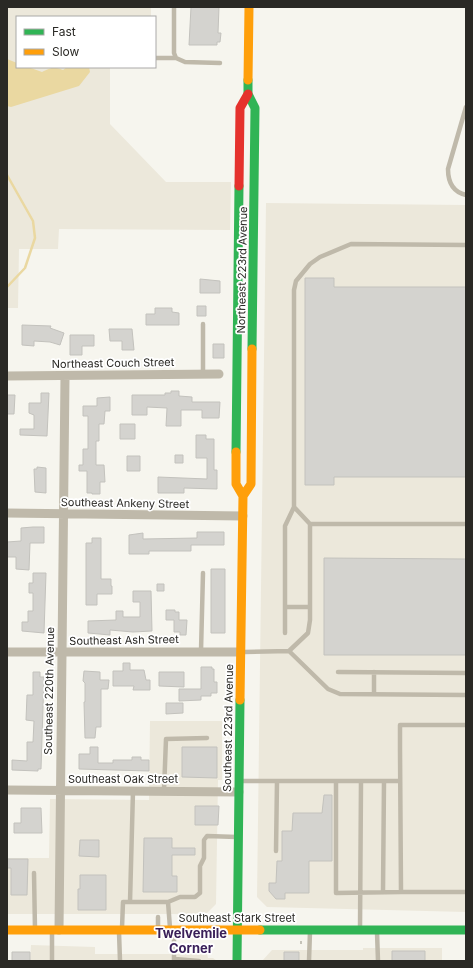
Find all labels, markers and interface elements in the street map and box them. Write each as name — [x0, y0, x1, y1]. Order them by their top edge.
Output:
legend — [16, 16, 156, 68]
text: Fast — [52, 24, 76, 39]
text: Slow — [52, 44, 80, 59]
street label: Northeast 223rd Avenue — [234, 206, 250, 334]
street label: Northeast Couch Street — [52, 355, 175, 371]
street label: Southeast Ankeny Street — [61, 495, 190, 511]
street label: Southeast 220th Avenue — [41, 627, 57, 755]
street label: Southeast Ash Street — [69, 632, 179, 648]
street label: Southeast 223rd Avenue — [220, 664, 236, 792]
street label: Southeast Oak Street — [68, 772, 179, 786]
street label: Southeast Stark Street — [179, 911, 296, 925]
district label: Twelvemile Corner — [155, 925, 227, 956]

